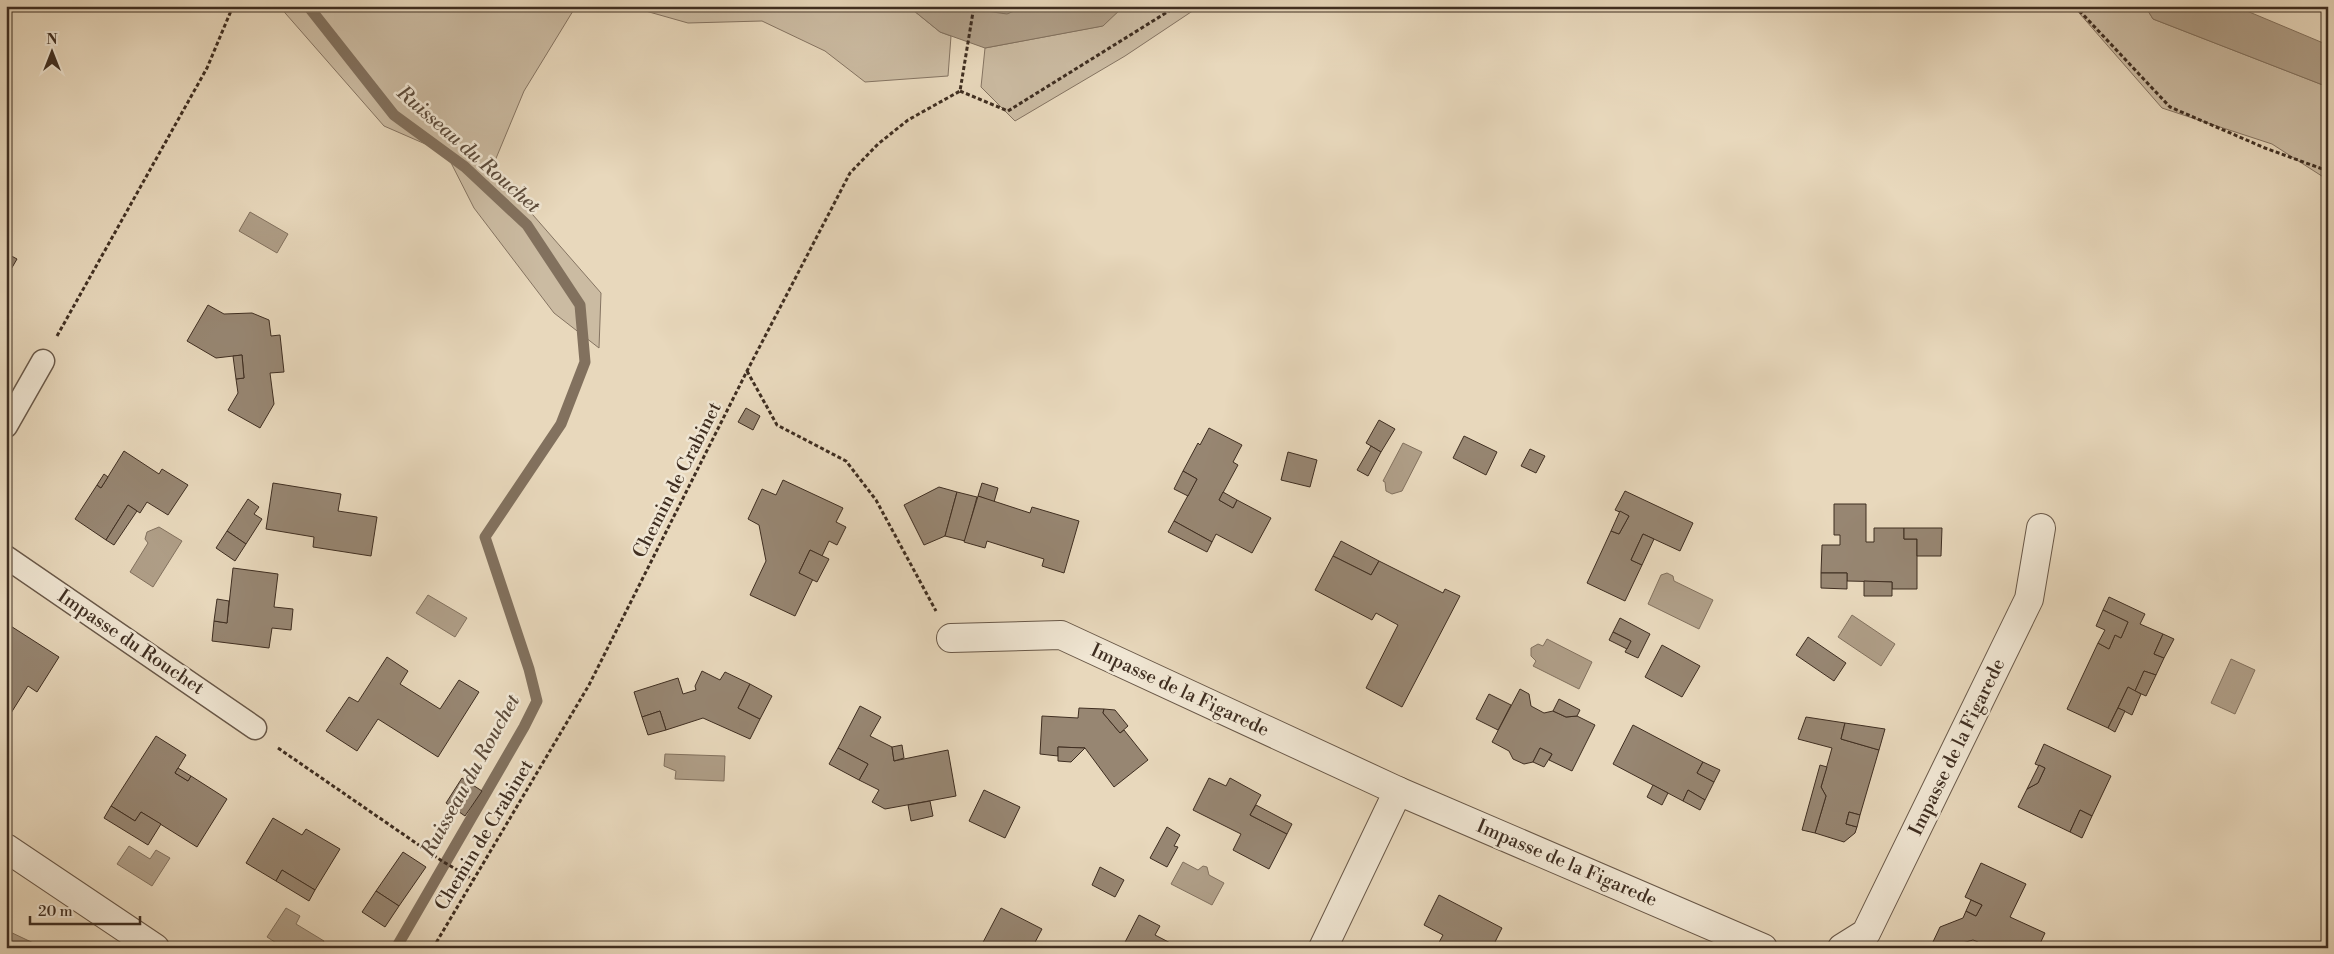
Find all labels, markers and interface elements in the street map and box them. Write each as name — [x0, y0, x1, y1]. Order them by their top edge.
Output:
north arrow — [28, 28, 78, 78]
text: N — [46, 31, 58, 49]
water label: Ruisseau du Rouchet — [390, 80, 545, 219]
street label: Chemin de Crabinet — [627, 398, 727, 562]
street label: Impasse du Rouchet — [53, 584, 209, 700]
street label: Impasse de la Figarede — [1087, 638, 1273, 742]
street label: Impasse de la Figarede — [1904, 655, 2010, 839]
water label: Ruisseau du Rouchet — [416, 690, 526, 862]
street label: Chemin de Crabinet — [429, 755, 539, 915]
street label: Impasse de la Figarede — [1473, 814, 1661, 912]
scale bar — [30, 894, 140, 926]
text: 20 m — [38, 902, 73, 921]

